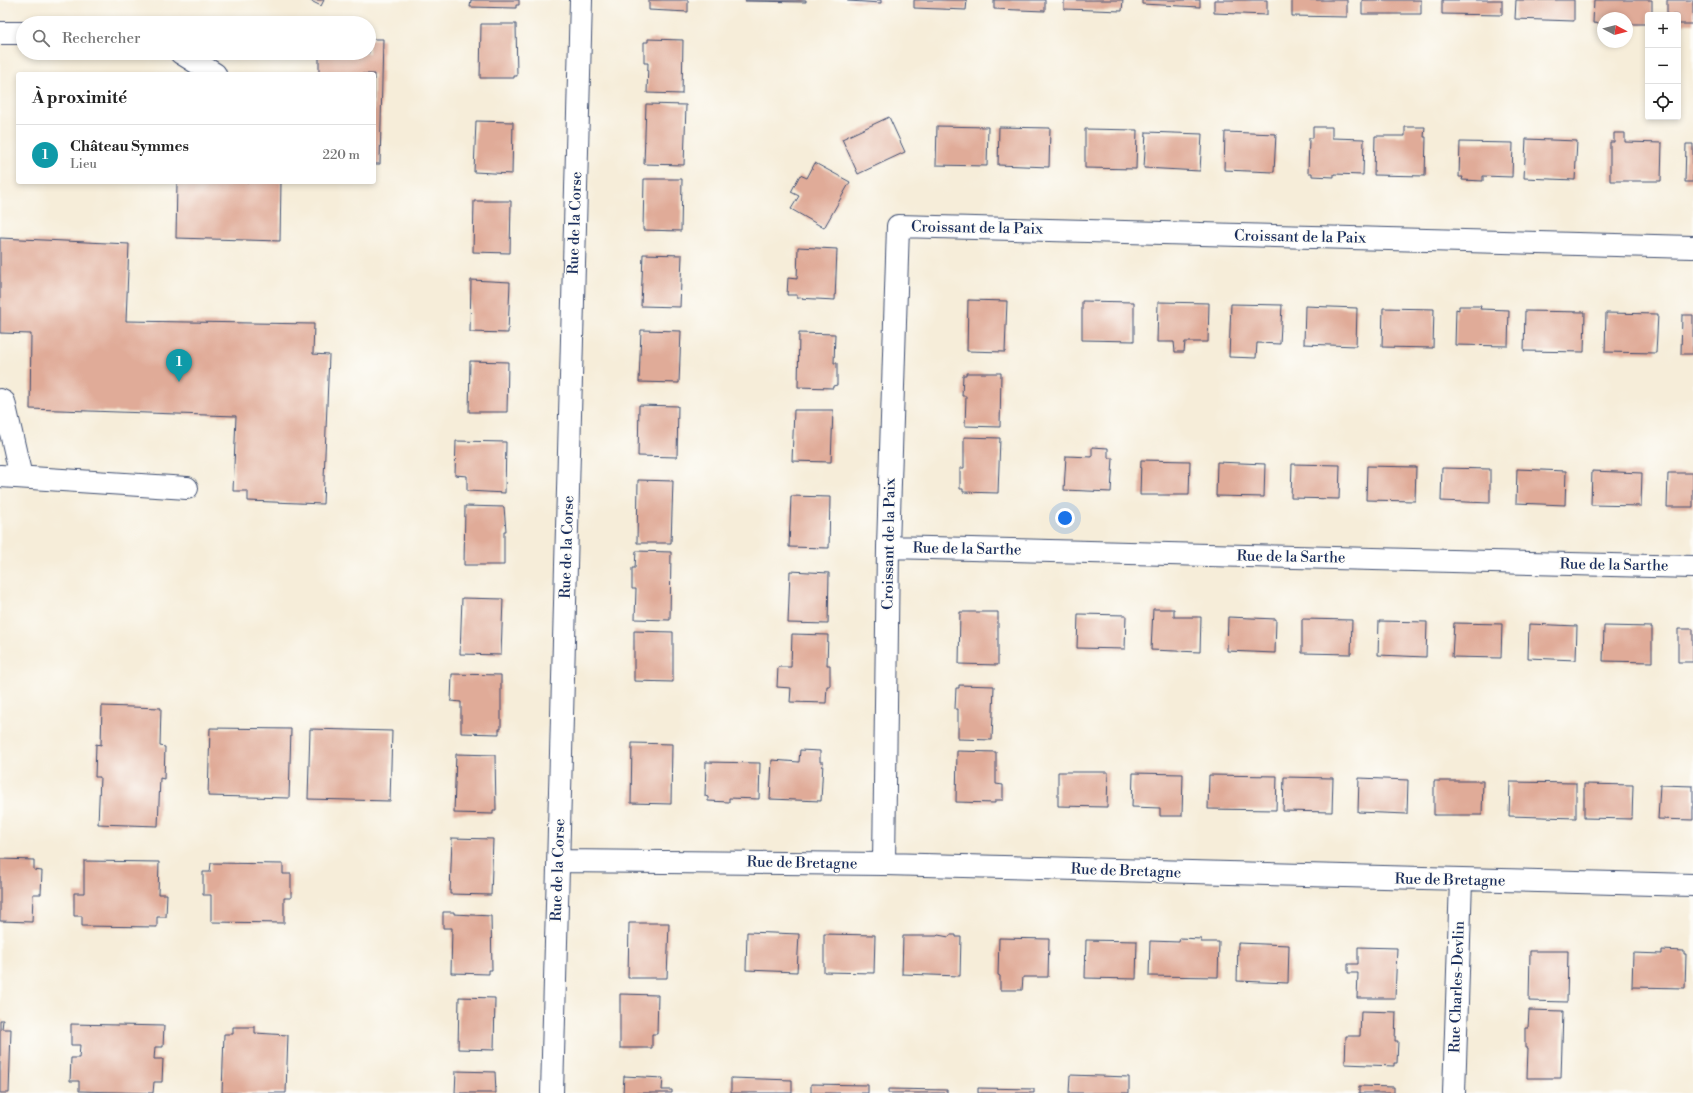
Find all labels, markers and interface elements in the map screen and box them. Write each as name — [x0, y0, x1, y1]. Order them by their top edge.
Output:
north arrow — [1597, 12, 1633, 48]
map controls — [1645, 12, 1681, 120]
button: + — [1645, 12, 1681, 48]
search box — [16, 16, 376, 60]
icon: search — [30, 27, 52, 49]
text: Rechercher — [62, 29, 141, 48]
button: − — [1645, 48, 1681, 84]
button: locate — [1645, 84, 1681, 120]
text: À proximité — [32, 87, 127, 109]
text: Château Symmes — [70, 137, 189, 156]
text: 1 — [42, 147, 48, 163]
text: 220 m — [322, 147, 360, 163]
text: Lieu — [70, 156, 97, 172]
street label: Rue de la Corse — [564, 171, 586, 275]
street label: Croissant de la Paix — [911, 217, 1044, 239]
street label: Croissant de la Paix — [1234, 226, 1367, 248]
pin: 1 — [166, 349, 192, 382]
street label: Croissant de la Paix — [878, 477, 900, 610]
street label: Rue de la Corse — [556, 495, 578, 599]
your location — [1055, 508, 1075, 528]
street label: Rue de la Sarthe — [912, 539, 1022, 559]
street label: Rue de la Sarthe — [1236, 547, 1346, 567]
street label: Rue de la Sarthe — [1559, 555, 1669, 575]
street label: Rue de la Corse — [547, 818, 569, 922]
street label: Rue de Bretagne — [747, 853, 857, 873]
street label: Rue de Bretagne — [1070, 860, 1182, 882]
street label: Rue de Bretagne — [1395, 870, 1505, 890]
street label: Rue Charles-Devlin — [1445, 921, 1469, 1053]

